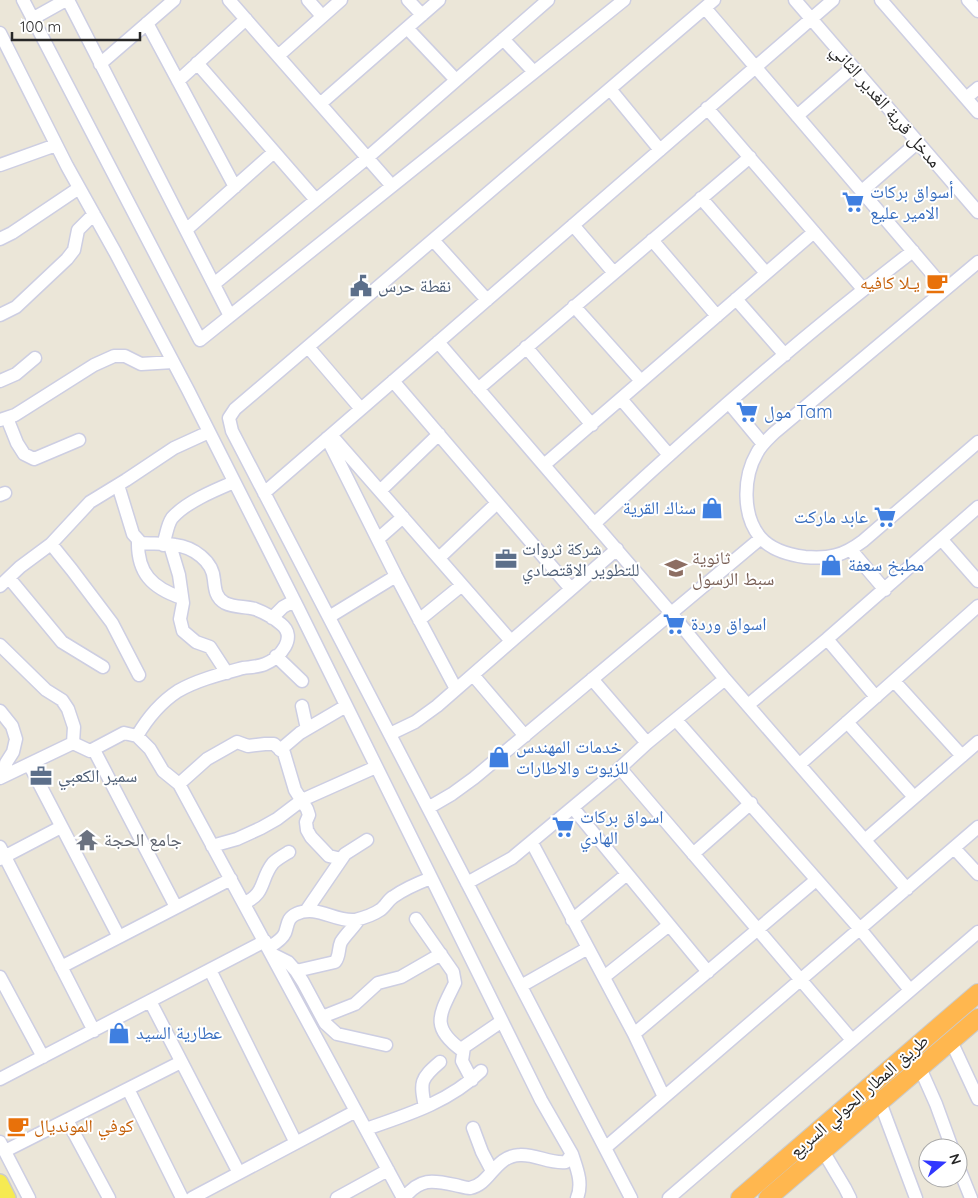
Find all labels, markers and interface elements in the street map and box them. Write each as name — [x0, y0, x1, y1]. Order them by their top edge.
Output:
scale bar — [12, 10, 140, 42]
text: 100 m — [20, 17, 61, 36]
street label: مدخل قرية الغدير الثاني — [824, 39, 946, 175]
place label: أسواق بركات الامير عليع — [870, 180, 954, 225]
supermarket icon: أسواق بركات الامير عليع — [840, 189, 866, 215]
cafe icon: يـلا كافيه — [924, 270, 950, 296]
place label: يـلا كافيه — [860, 271, 920, 294]
public building icon: نقطة حرس — [348, 273, 374, 299]
place label: نقطة حرس — [378, 274, 451, 297]
supermarket icon: مول Tam — [734, 399, 760, 425]
place label: مول Tam — [764, 400, 833, 423]
shop icon: سناك القرية — [699, 495, 725, 521]
place label: سناك القرية — [623, 496, 696, 519]
supermarket icon: عابد ماركت — [872, 504, 898, 530]
place label: عابد ماركت — [794, 505, 868, 528]
place label: شركة ثروات للتطوير الاقتصادي — [522, 537, 640, 585]
office icon: شركة ثروات للتطوير الاقتصادي — [493, 546, 519, 572]
place label: ثانوية سبط الرسول — [692, 546, 774, 590]
shop icon: مطبخ سعفة — [818, 552, 844, 578]
place label: مطبخ سعفة — [848, 553, 924, 577]
school or university icon: ثانوية سبط الرسول — [663, 555, 689, 581]
supermarket icon: اسواق وردة — [661, 611, 687, 637]
place label: اسواق وردة — [691, 612, 767, 635]
place label: خدمات المهندس للزيوت والاطارات — [516, 735, 629, 779]
shop icon: خدمات المهندس للزيوت والاطارات — [486, 744, 512, 770]
office icon: سمير الكعبي — [28, 763, 54, 789]
place label: سمير الكعبي — [58, 764, 137, 791]
place label: اسواق بركات الهادي — [580, 805, 664, 853]
supermarket icon: اسواق بركات الهادي — [550, 814, 576, 840]
temple icon: جامع الحجة — [74, 827, 100, 853]
place label: جامع الحجة — [104, 828, 182, 852]
shop icon: عطارية السيد — [106, 1020, 132, 1046]
place label: عطارية السيد — [136, 1021, 222, 1044]
street label: طريق المطار الحولي السريع — [784, 1029, 935, 1165]
cafe icon: كوفي المونديال — [5, 1113, 31, 1139]
place label: كوفي المونديال — [34, 1114, 134, 1141]
north arrow — [918, 1138, 968, 1188]
text: N — [945, 1151, 966, 1167]

